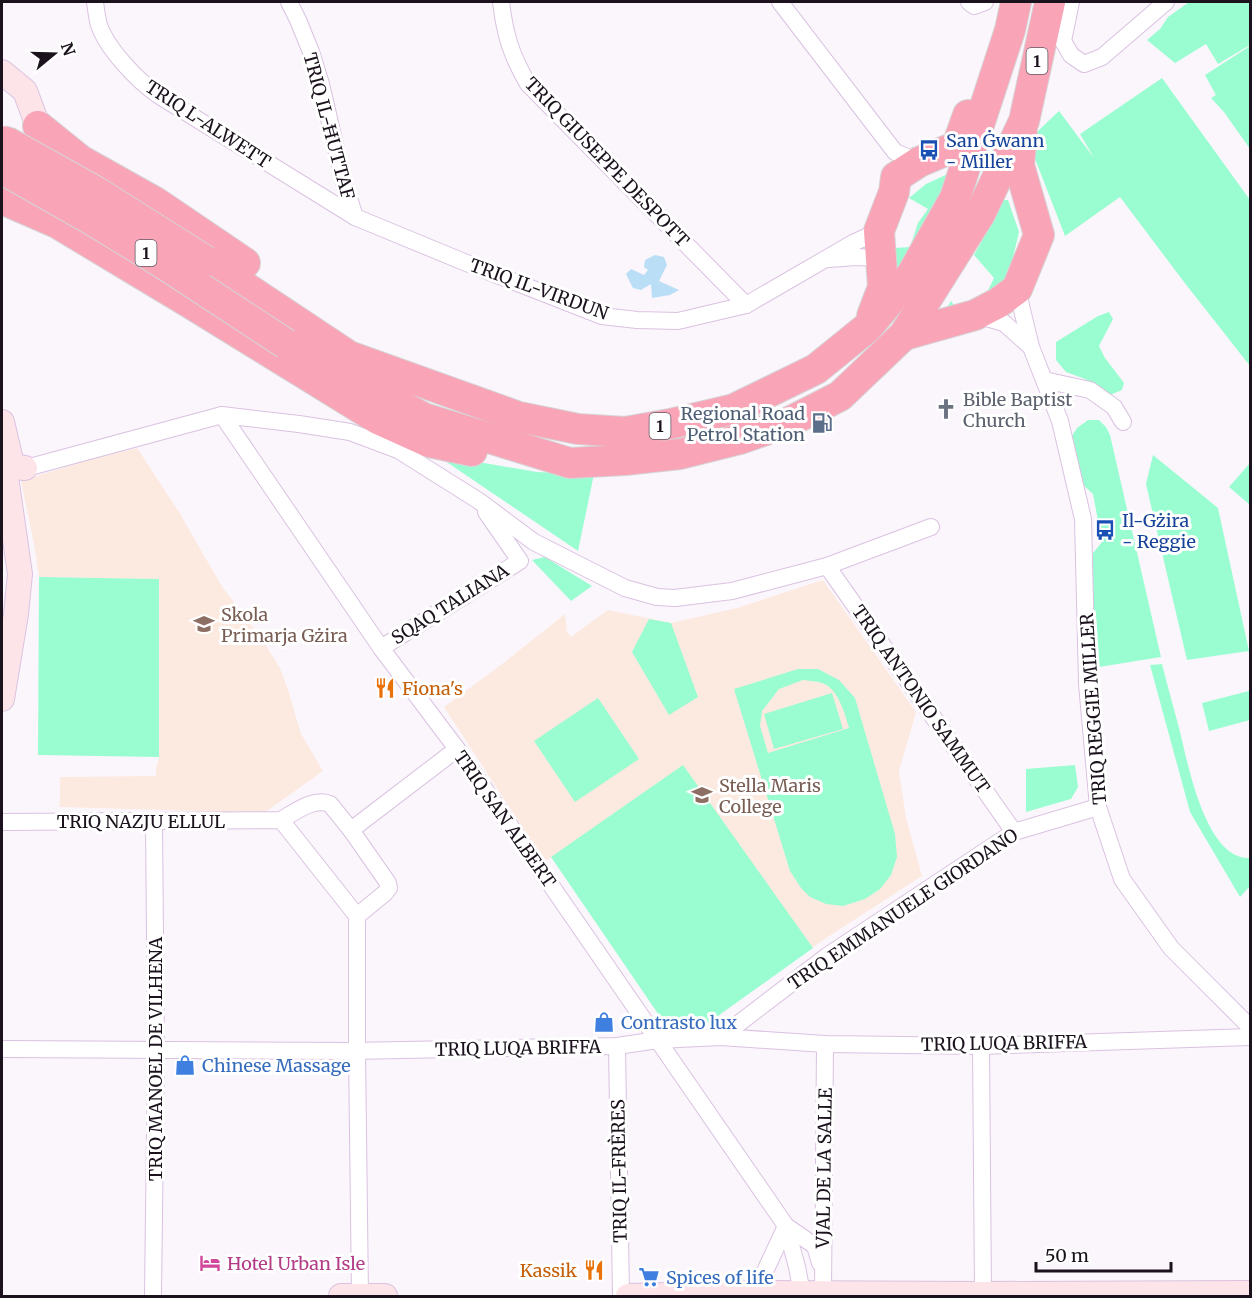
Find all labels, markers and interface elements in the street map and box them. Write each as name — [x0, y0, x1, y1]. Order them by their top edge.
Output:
north arrow — [24, 24, 84, 84]
text: N — [57, 40, 80, 59]
road number: 1 — [1026, 48, 1048, 74]
street label: TRIQ IL-ĦUTTAF — [298, 50, 360, 202]
street label: TRIQ GIUSEPPE DESPOTT — [520, 72, 695, 252]
street label: TRIQ L-ALWETT — [141, 75, 276, 173]
place label: San Ġwann - Miller — [946, 129, 1044, 173]
bus stop icon: San Ġwann - Miller — [917, 138, 941, 162]
road number: 1 — [136, 240, 156, 266]
street label: TRIQ IL-VIRDUN — [466, 253, 612, 325]
place label: Bible Baptist Church — [963, 388, 1072, 432]
church icon: Bible Baptist Church — [934, 397, 958, 421]
place label: Regional Road Petrol Station — [681, 402, 805, 446]
fuel station icon: Regional Road Petrol Station — [810, 411, 834, 435]
road number: 1 — [650, 413, 670, 439]
place label: Il-Gżira - Reggie — [1122, 509, 1196, 553]
bus stop icon: Il-Gżira - Reggie — [1093, 518, 1117, 542]
street label: SQAQ TALIANA — [387, 559, 513, 649]
street label: TRIQ ANTONIO SAMMUT — [847, 600, 995, 798]
place label: Skola Primarja Gżira — [221, 603, 348, 647]
school or university icon: Skola Primarja Gżira — [192, 612, 216, 636]
street label: TRIQ REGGIE MILLER — [1075, 612, 1111, 806]
restaurant icon: Fiona's — [373, 676, 397, 700]
place label: Fiona's — [402, 677, 463, 700]
street label: TRIQ SAN ALBERT — [449, 746, 561, 892]
place label: Stella Maris College — [719, 774, 821, 818]
school or university icon: Stella Maris College — [690, 783, 714, 807]
street label: TRIQ NAZJU ELLUL — [57, 810, 225, 833]
street label: TRIQ EMMANUELE GIORDANO — [784, 823, 1022, 995]
street label: TRIQ MANOEL DE VILHENA — [144, 937, 167, 1181]
shop icon: Contrasto lux — [592, 1010, 616, 1034]
place label: Contrasto lux — [621, 1011, 737, 1034]
street label: TRIQ LUQA BRIFFA — [921, 1030, 1088, 1056]
street label: TRIQ LUQA BRIFFA — [435, 1035, 602, 1061]
shop icon: Chinese Massage — [173, 1053, 197, 1077]
place label: Chinese Massage — [202, 1054, 351, 1077]
street label: VJAL DE LA SALLE — [811, 1087, 837, 1249]
street label: TRIQ IL-FRÈRES — [606, 1099, 632, 1243]
scale bar — [1036, 1235, 1171, 1273]
text: 50 m — [1045, 1244, 1089, 1267]
hotel icon: Hotel Urban Isle — [198, 1251, 222, 1275]
place label: Hotel Urban Isle — [227, 1252, 365, 1275]
restaurant icon: Kassik — [582, 1258, 606, 1282]
place label: Kassik — [520, 1259, 578, 1282]
supermarket icon: Spices of life — [637, 1265, 661, 1289]
place label: Spices of life — [666, 1266, 774, 1289]

